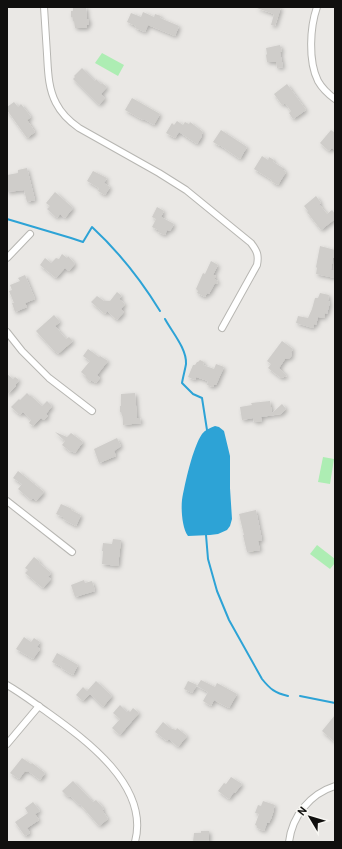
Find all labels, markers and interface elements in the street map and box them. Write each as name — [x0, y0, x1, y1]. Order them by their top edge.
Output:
north arrow — [290, 797, 330, 837]
text: N — [295, 804, 311, 819]

